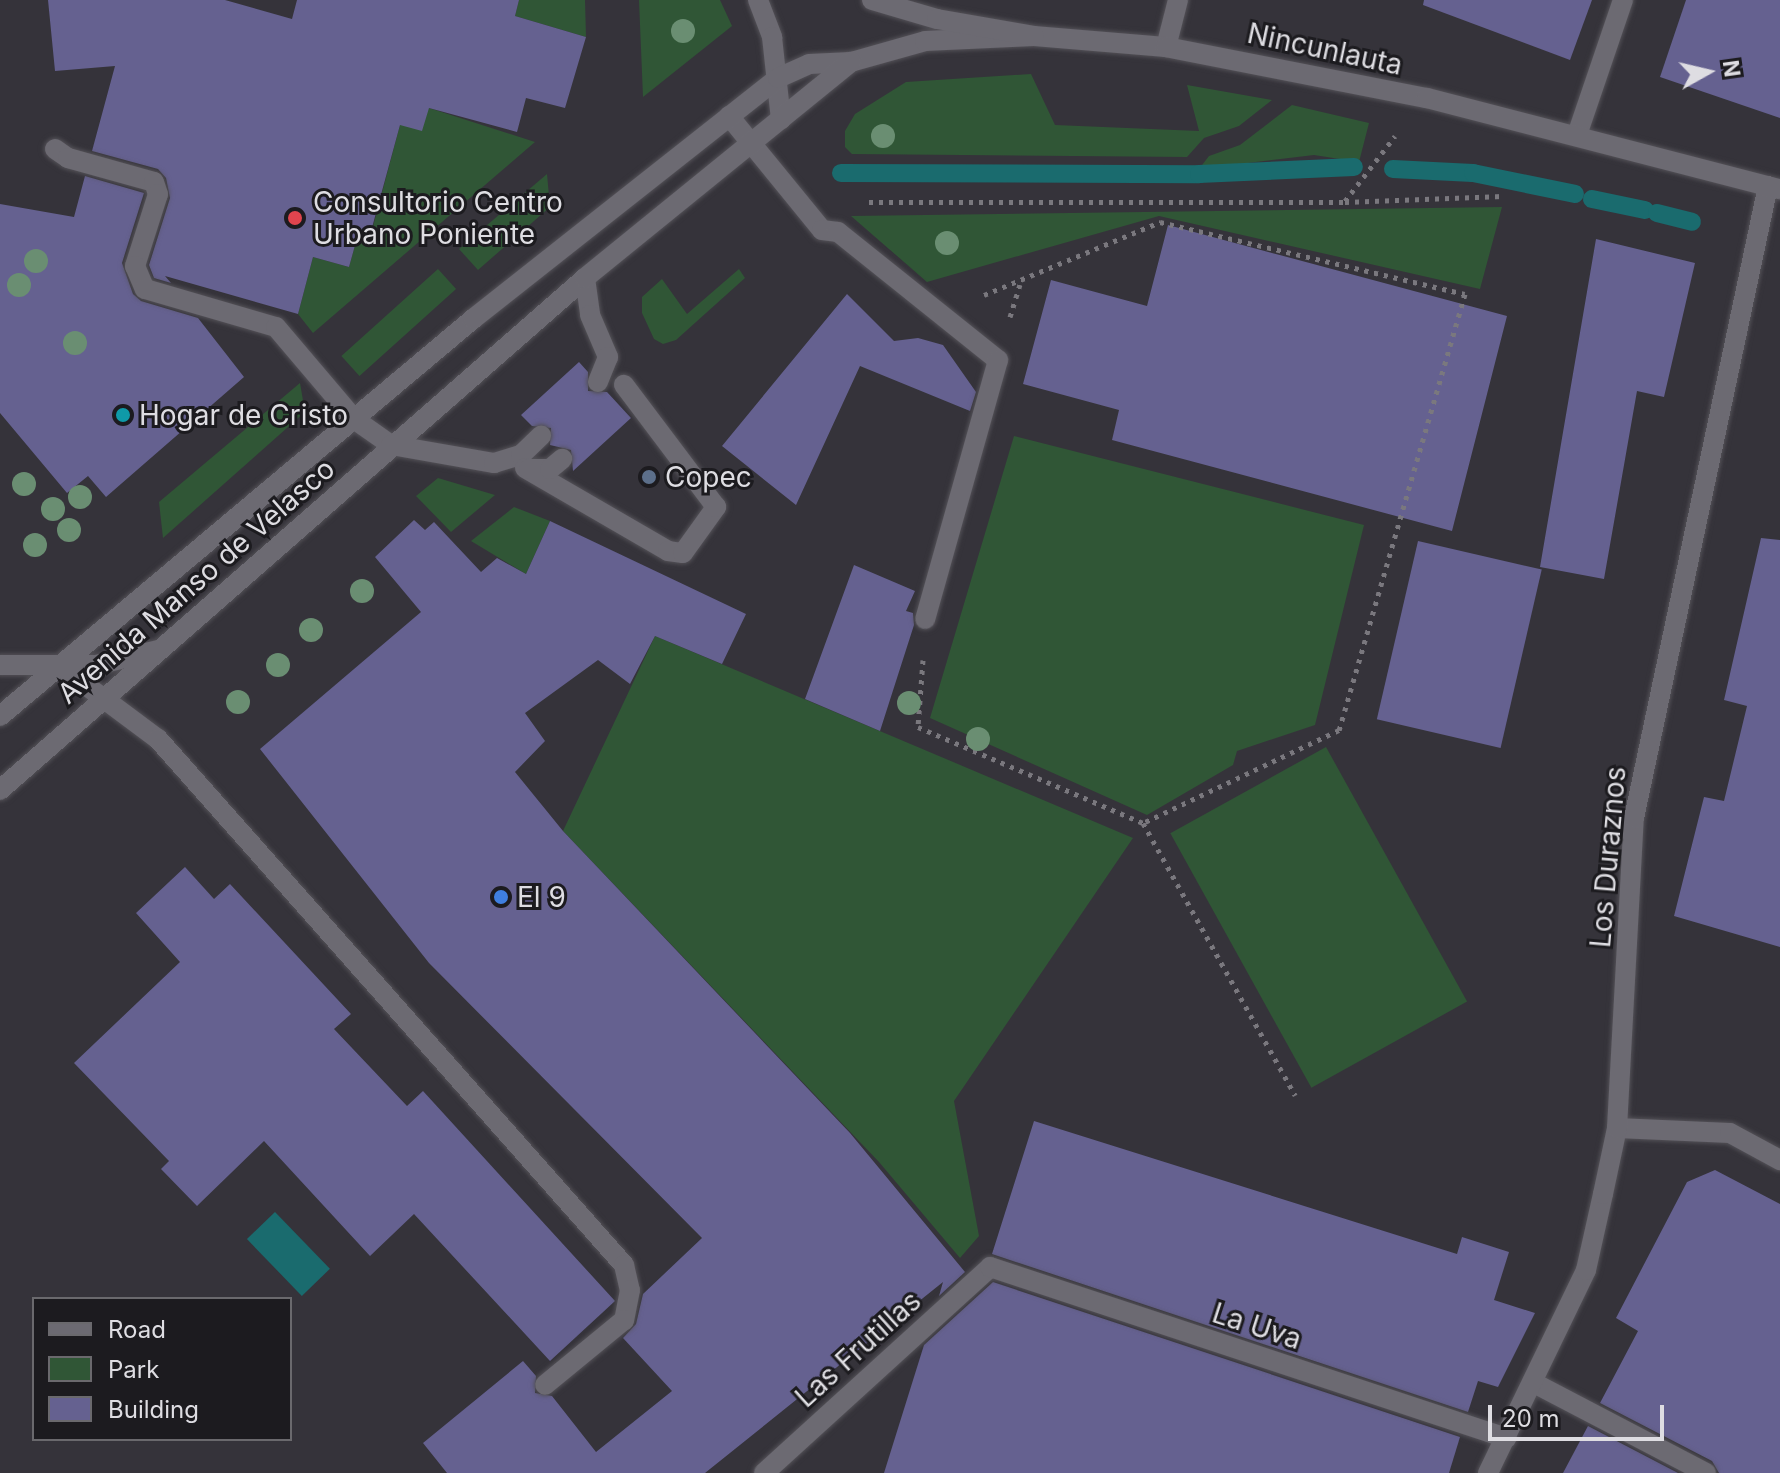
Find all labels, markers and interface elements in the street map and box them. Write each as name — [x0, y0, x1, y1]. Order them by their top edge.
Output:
street label: Nincunlauta — [1244, 16, 1406, 82]
north arrow — [1668, 32, 1748, 112]
text: N — [1718, 59, 1746, 79]
place label: Consultorio Centro Urbano Poniente — [313, 185, 563, 251]
marker: Consultorio Centro Urbano Poniente — [284, 207, 306, 229]
place label: Hogar de Cristo — [139, 398, 348, 432]
marker: Hogar de Cristo — [114, 406, 132, 424]
street label: Avenida Manso de Velasco — [51, 452, 341, 710]
place label: Copec — [665, 460, 752, 494]
marker: Copec — [640, 468, 658, 486]
street label: Los Duraznos — [1583, 765, 1633, 949]
place label: El 9 — [517, 880, 566, 914]
marker: El 9 — [492, 888, 510, 906]
street label: Las Frutillas — [788, 1284, 928, 1414]
street label: La Uva — [1208, 1296, 1306, 1356]
legend — [32, 1297, 292, 1441]
text: Road — [108, 1315, 166, 1344]
text: Park — [108, 1355, 159, 1384]
scale bar — [1492, 1389, 1668, 1439]
text: Building — [108, 1395, 199, 1424]
text: 20 m — [1502, 1404, 1560, 1433]

